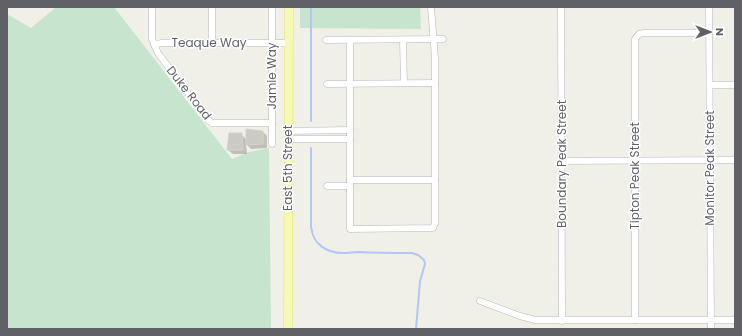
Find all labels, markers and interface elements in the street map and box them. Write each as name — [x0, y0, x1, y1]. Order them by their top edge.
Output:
north arrow — [690, 12, 730, 52]
text: N — [712, 28, 728, 36]
street label: Teaque Way — [171, 34, 247, 51]
street label: Jamie Way — [263, 42, 280, 110]
street label: Duke Road — [163, 62, 216, 123]
street label: Boundary Peak Street — [553, 100, 570, 228]
street label: Monitor Peak Street — [701, 110, 718, 226]
street label: Tipton Peak Street — [626, 122, 643, 230]
street label: East 5th Street — [279, 125, 296, 211]

